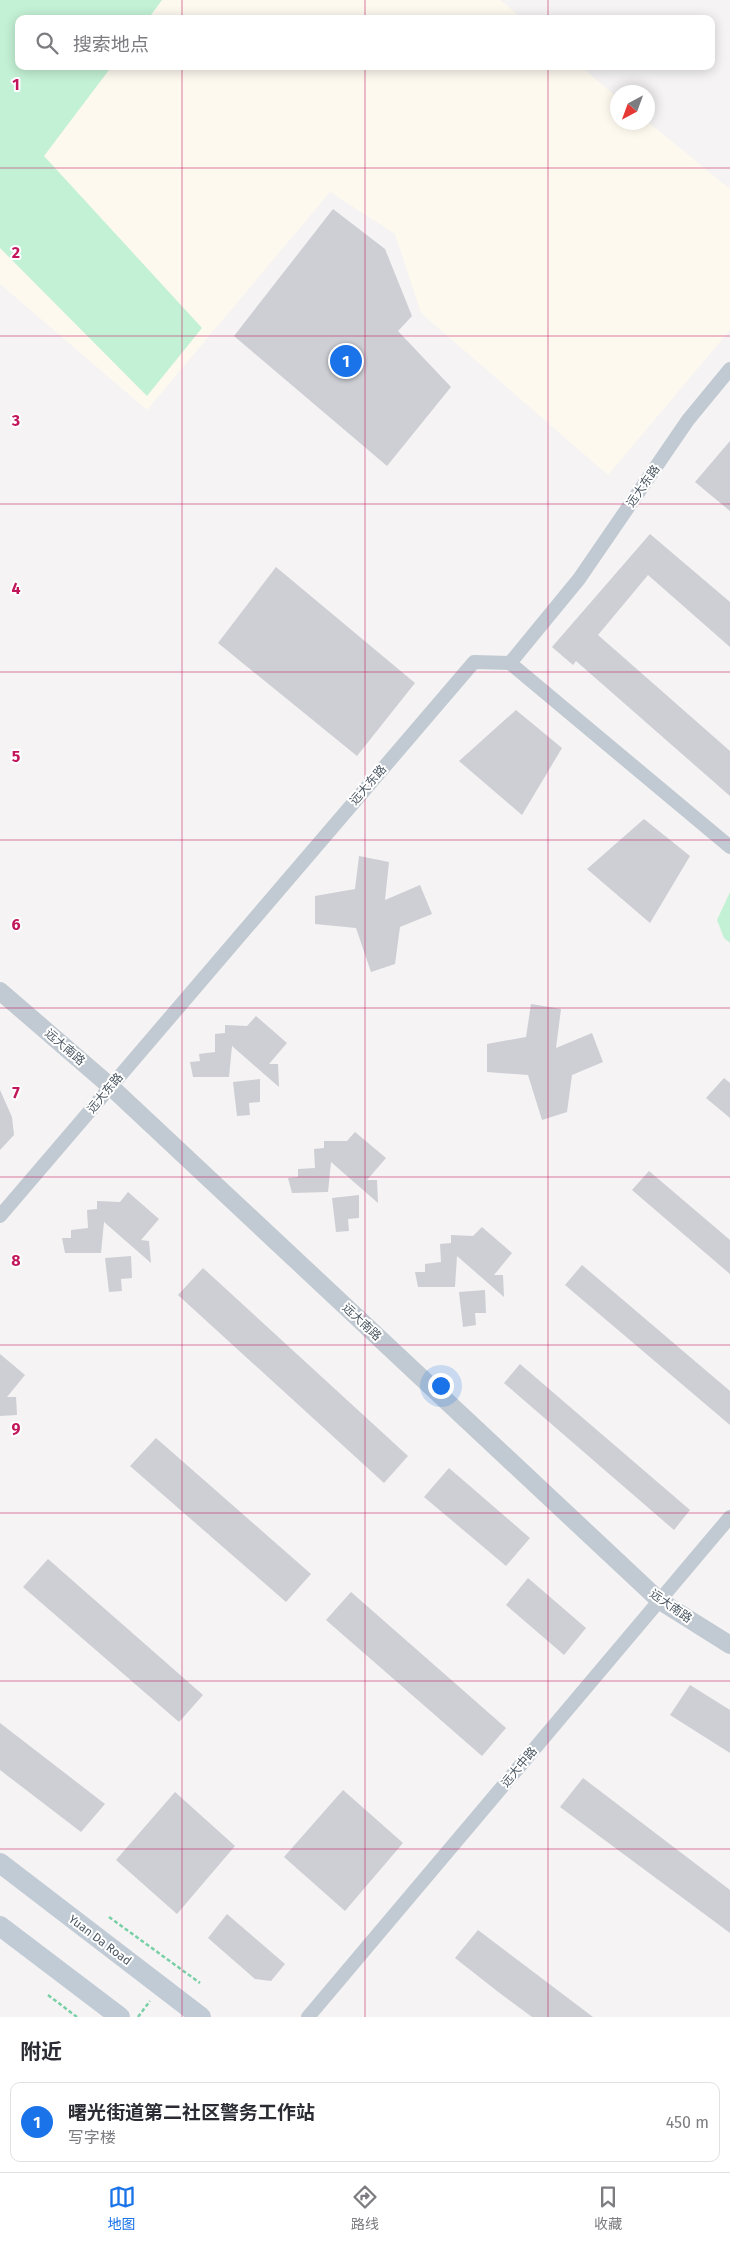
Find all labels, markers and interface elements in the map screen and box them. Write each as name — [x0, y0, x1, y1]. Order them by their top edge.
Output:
search box — [15, 15, 715, 70]
icon: search — [33, 29, 61, 57]
text: 搜索地点 — [73, 33, 149, 56]
text: 1 — [12, 75, 20, 94]
north arrow — [610, 85, 655, 130]
text: 2 — [12, 243, 20, 262]
pin: 1 — [330, 342, 362, 380]
text: 3 — [11, 411, 20, 430]
street label: 远大东路 — [623, 462, 663, 510]
text: 4 — [11, 579, 21, 598]
text: 5 — [12, 747, 21, 766]
street label: 远大东路 — [347, 762, 389, 808]
text: 6 — [11, 915, 21, 934]
street label: 远大南路 — [42, 1026, 88, 1068]
street label: 远大东路 — [84, 1070, 126, 1116]
text: 7 — [12, 1083, 20, 1102]
text: 8 — [11, 1251, 21, 1270]
street label: 远大南路 — [340, 1301, 384, 1343]
your location — [428, 1373, 454, 1399]
text: 9 — [12, 1419, 21, 1438]
street label: 远大南路 — [647, 1586, 695, 1626]
street label: 远大中路 — [498, 1744, 540, 1790]
street label: Yuan Da Road — [66, 1912, 134, 1968]
text: 附近 — [20, 2039, 62, 2065]
text: 曙光街道第二社区警务工作站 — [68, 2101, 315, 2124]
text: 1 — [33, 2113, 41, 2132]
text: 450 m — [666, 2113, 709, 2132]
text: 写字楼 — [68, 2128, 116, 2147]
tab: 地图 — [108, 2183, 136, 2233]
tab: 路线 — [351, 2183, 379, 2233]
tab: 收藏 — [594, 2183, 622, 2233]

